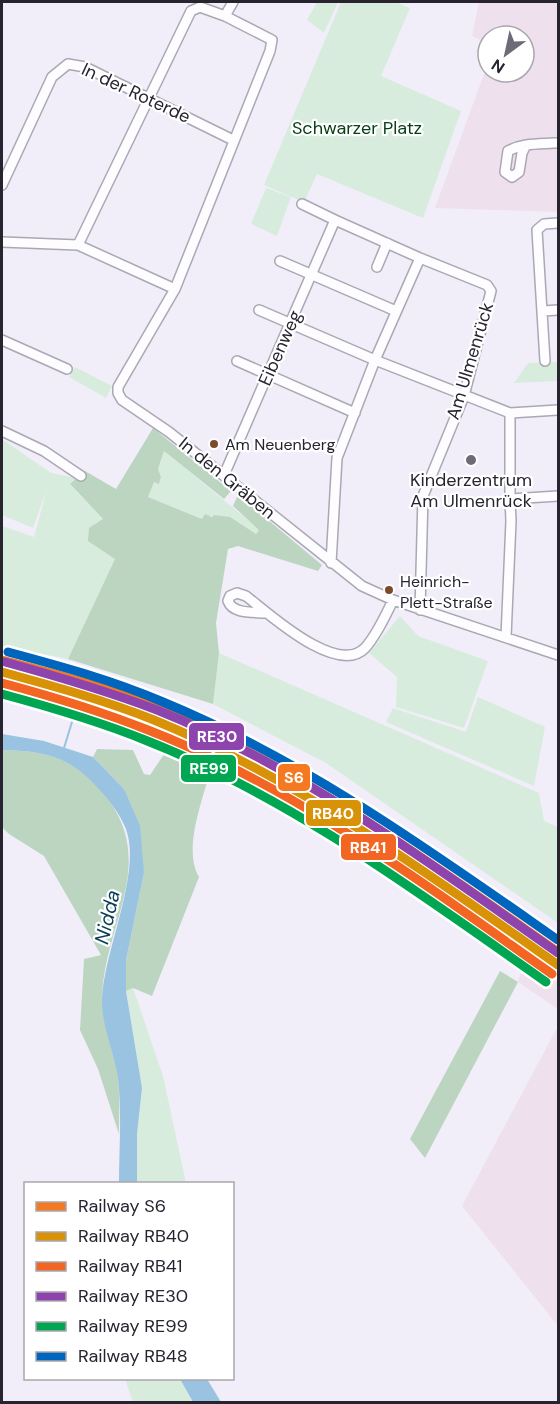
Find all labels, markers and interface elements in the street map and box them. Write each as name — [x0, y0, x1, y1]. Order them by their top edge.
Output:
north arrow — [476, 24, 536, 84]
text: N — [487, 54, 509, 78]
street label: In der Roterde — [78, 57, 194, 129]
park label: Schwarzer Platz — [292, 116, 422, 140]
street label: Am Ulmenrück — [441, 299, 499, 423]
street label: Eibenweg — [253, 307, 307, 389]
street label: In den Gräben — [174, 432, 280, 524]
place label: Am Neuenberg — [225, 434, 336, 455]
marker: Am Neuenberg — [208, 438, 220, 450]
marker: Kinderzentrum Am Ulmenrück — [464, 453, 478, 467]
place label: Kinderzentrum Am Ulmenrück — [410, 468, 532, 513]
place label: Heinrich- Plett-Straße — [400, 571, 492, 613]
marker: Heinrich- Plett-Straße — [383, 584, 395, 596]
line badge: RE30 — [188, 722, 245, 751]
text: RE30 — [197, 726, 237, 747]
line badge: RE99 — [180, 754, 237, 783]
text: RE99 — [189, 758, 229, 779]
line badge: S6 — [277, 763, 311, 792]
text: S6 — [284, 767, 304, 788]
line badge: RB40 — [305, 799, 362, 827]
text: RB40 — [312, 803, 354, 824]
line badge: RB41 — [340, 833, 397, 861]
text: RB41 — [350, 837, 386, 858]
water label: Nidda — [88, 887, 126, 947]
legend — [24, 1182, 234, 1380]
text: Railway S6 — [78, 1194, 166, 1218]
text: Railway RB40 — [78, 1224, 189, 1248]
text: Railway RB41 — [78, 1254, 182, 1278]
text: Railway RE30 — [78, 1284, 188, 1308]
text: Railway RE99 — [78, 1314, 188, 1338]
text: Railway RB48 — [78, 1344, 188, 1368]

